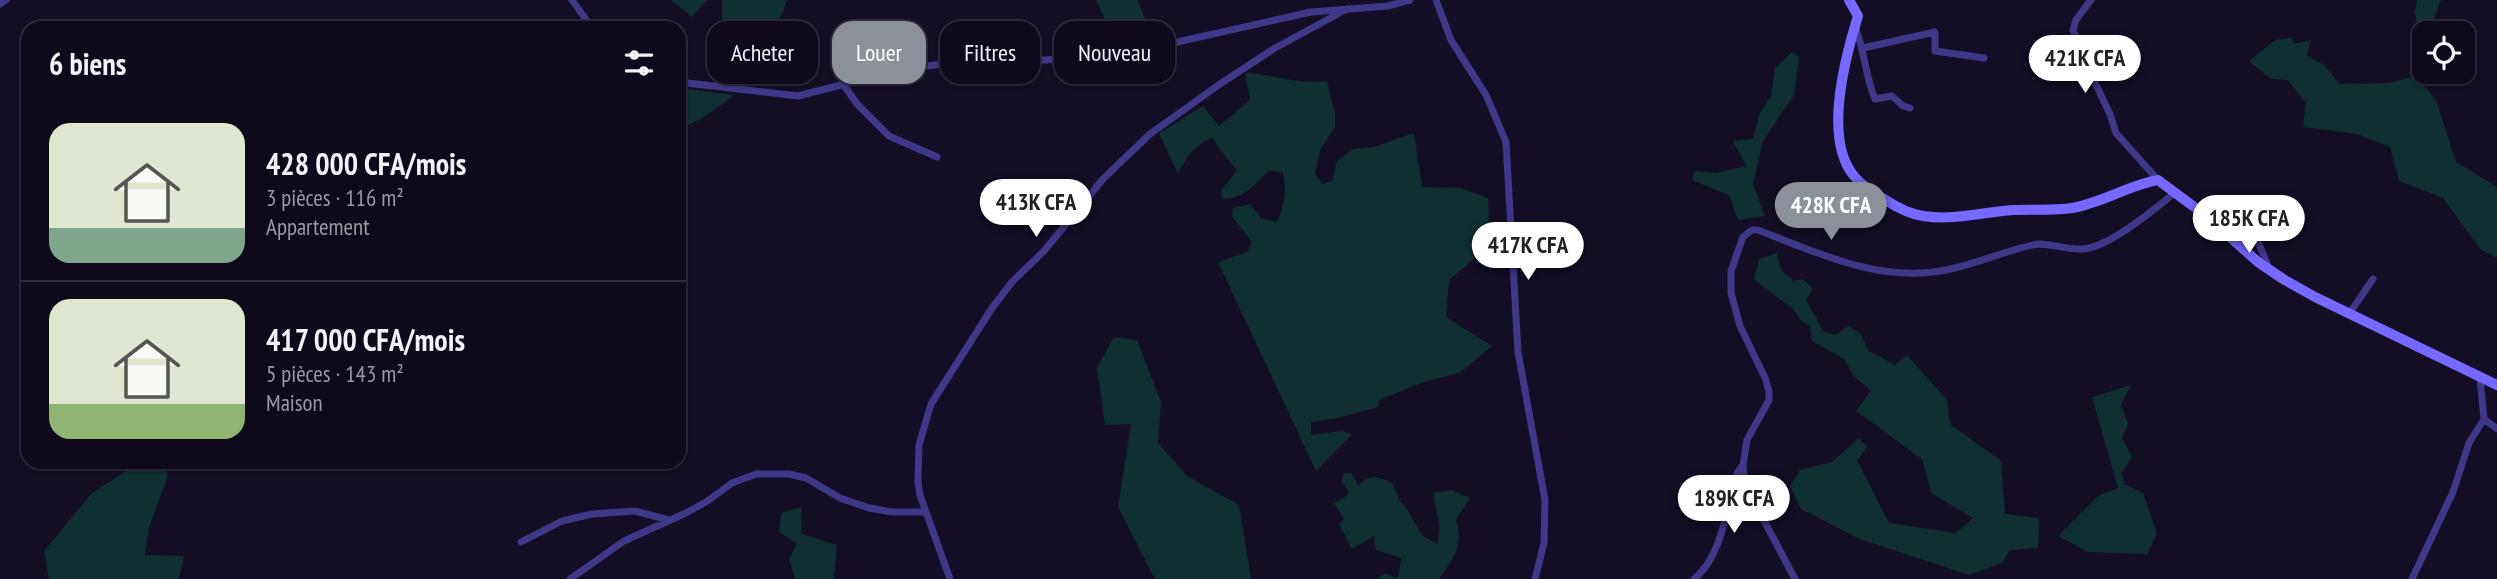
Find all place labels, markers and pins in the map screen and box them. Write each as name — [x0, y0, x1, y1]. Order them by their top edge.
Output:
pin: 421K CFA — [2013, 36, 2157, 95]
pin: 413K CFA — [964, 180, 1108, 239]
pin: 428K CFA — [1759, 182, 1903, 242]
pin: 185K CFA — [2177, 196, 2321, 255]
pin: 417K CFA — [1456, 222, 1600, 282]
pin: 189K CFA — [1662, 476, 1806, 535]

